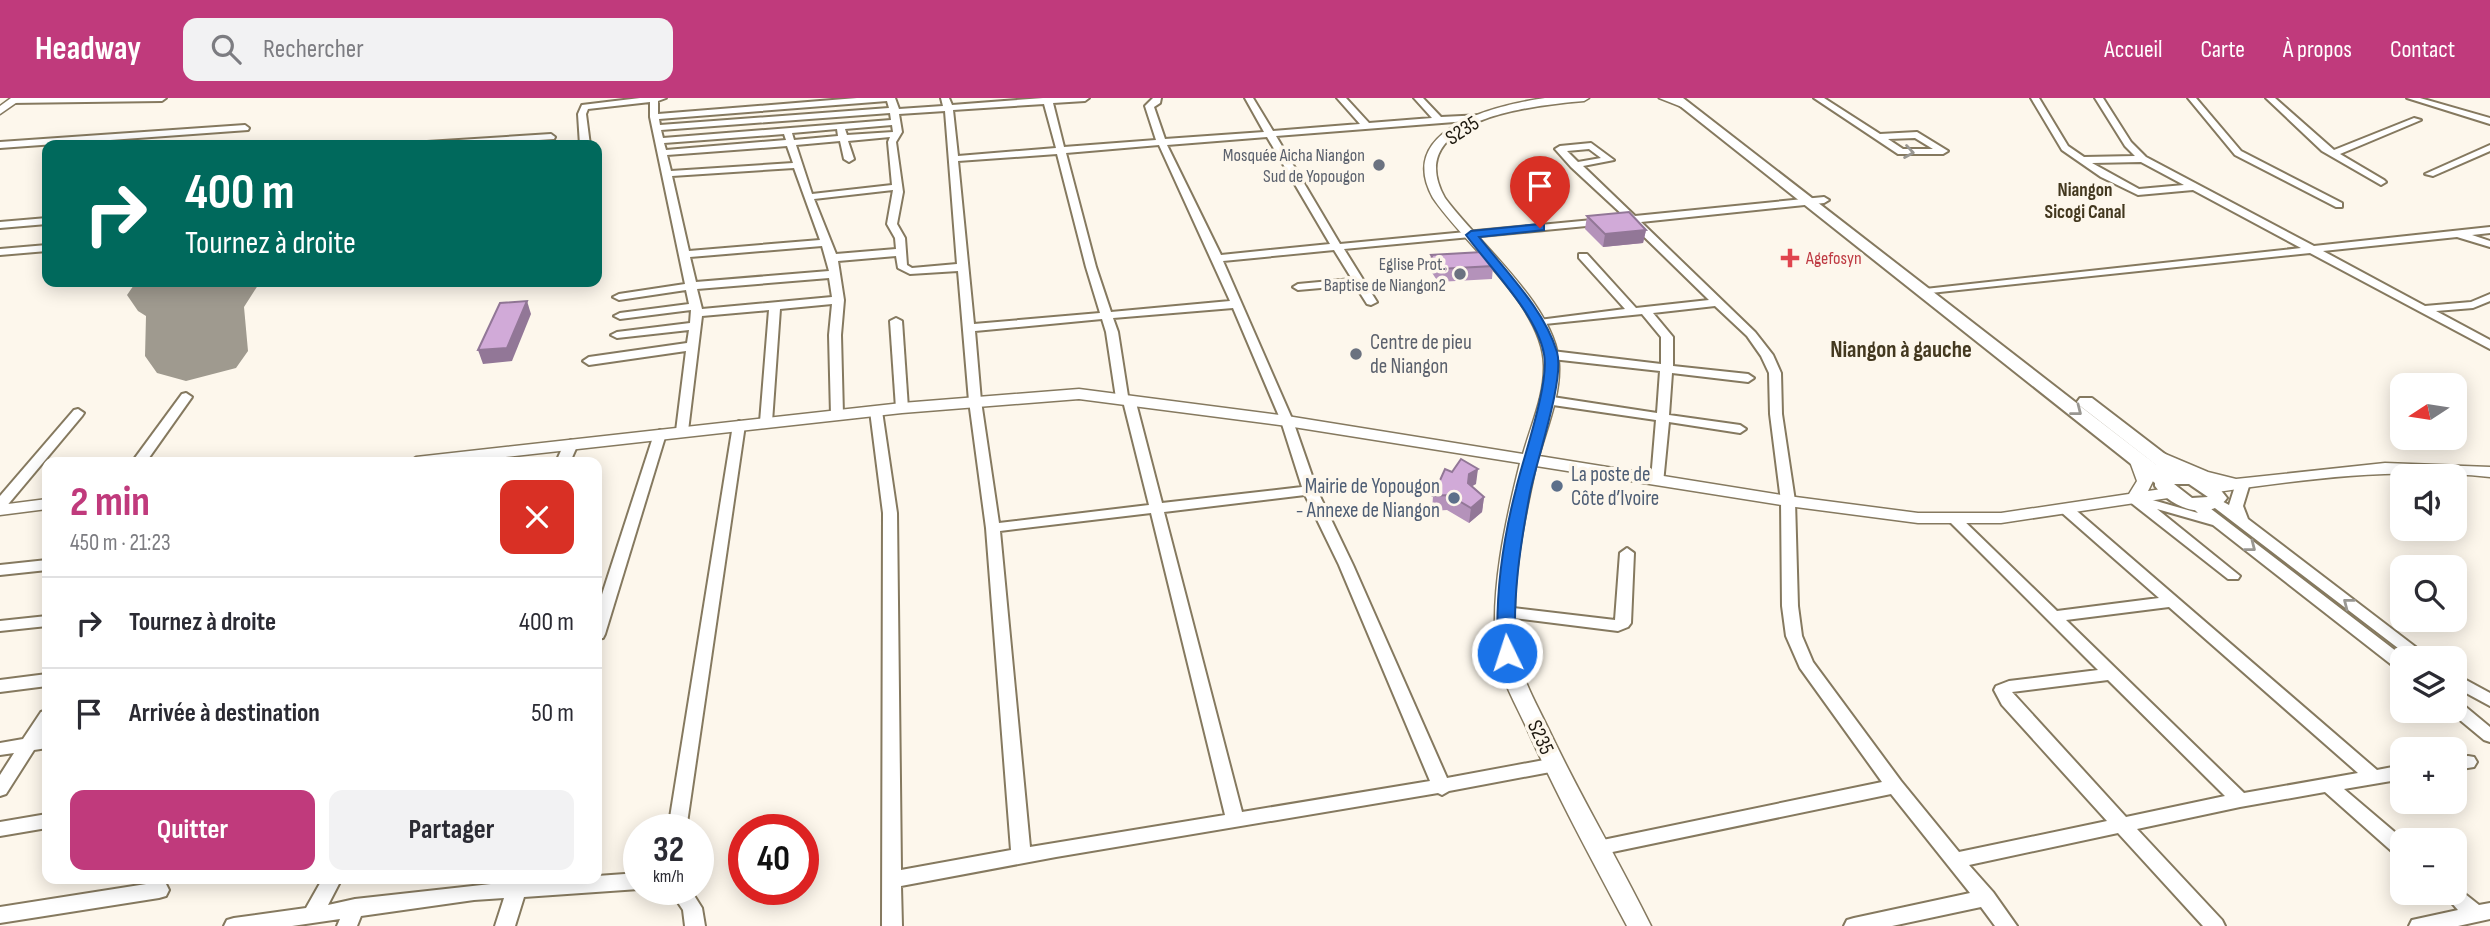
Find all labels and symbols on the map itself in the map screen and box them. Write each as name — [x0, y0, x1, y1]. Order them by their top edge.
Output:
street label: S235 — [1441, 110, 1484, 150]
one-way arrow — [1904, 144, 1915, 159]
place label: Mosquée Aicha Niangon Sud de Yopougon — [1223, 145, 1365, 187]
pin — [1510, 156, 1570, 228]
marker: Mosquée Aicha Niangon Sud de Yopougon — [1371, 157, 1387, 173]
district label: Niangon Sicogi Canal — [2045, 179, 2125, 224]
marker: Agefosyn — [1780, 248, 1800, 268]
place label: Agefosyn — [1805, 248, 1862, 269]
place label: Eglise Prot. Baptise de Niangon2 — [1324, 254, 1446, 296]
marker: Eglise Prot. Baptise de Niangon2 — [1452, 266, 1468, 282]
place label: Centre de pieu de Niangon — [1370, 330, 1472, 379]
district label: Niangon à gauche — [1830, 336, 1972, 364]
marker: Centre de pieu de Niangon — [1348, 346, 1364, 362]
north arrow — [2390, 373, 2468, 450]
one-way arrow — [2070, 403, 2082, 416]
place label: La poste de Côte d’Ivoire — [1571, 462, 1659, 511]
place label: Mairie de Yopougon - Annexe de Niangon — [1296, 474, 1440, 523]
marker: La poste de Côte d’Ivoire — [1549, 478, 1565, 494]
marker: Mairie de Yopougon - Annexe de Niangon — [1446, 490, 1462, 506]
one-way arrow — [2243, 538, 2255, 551]
one-way arrow — [2344, 598, 2356, 611]
position arrow — [1470, 616, 1544, 690]
street label: S235 — [1522, 716, 1559, 758]
speed limit sign: 40 — [728, 814, 819, 905]

